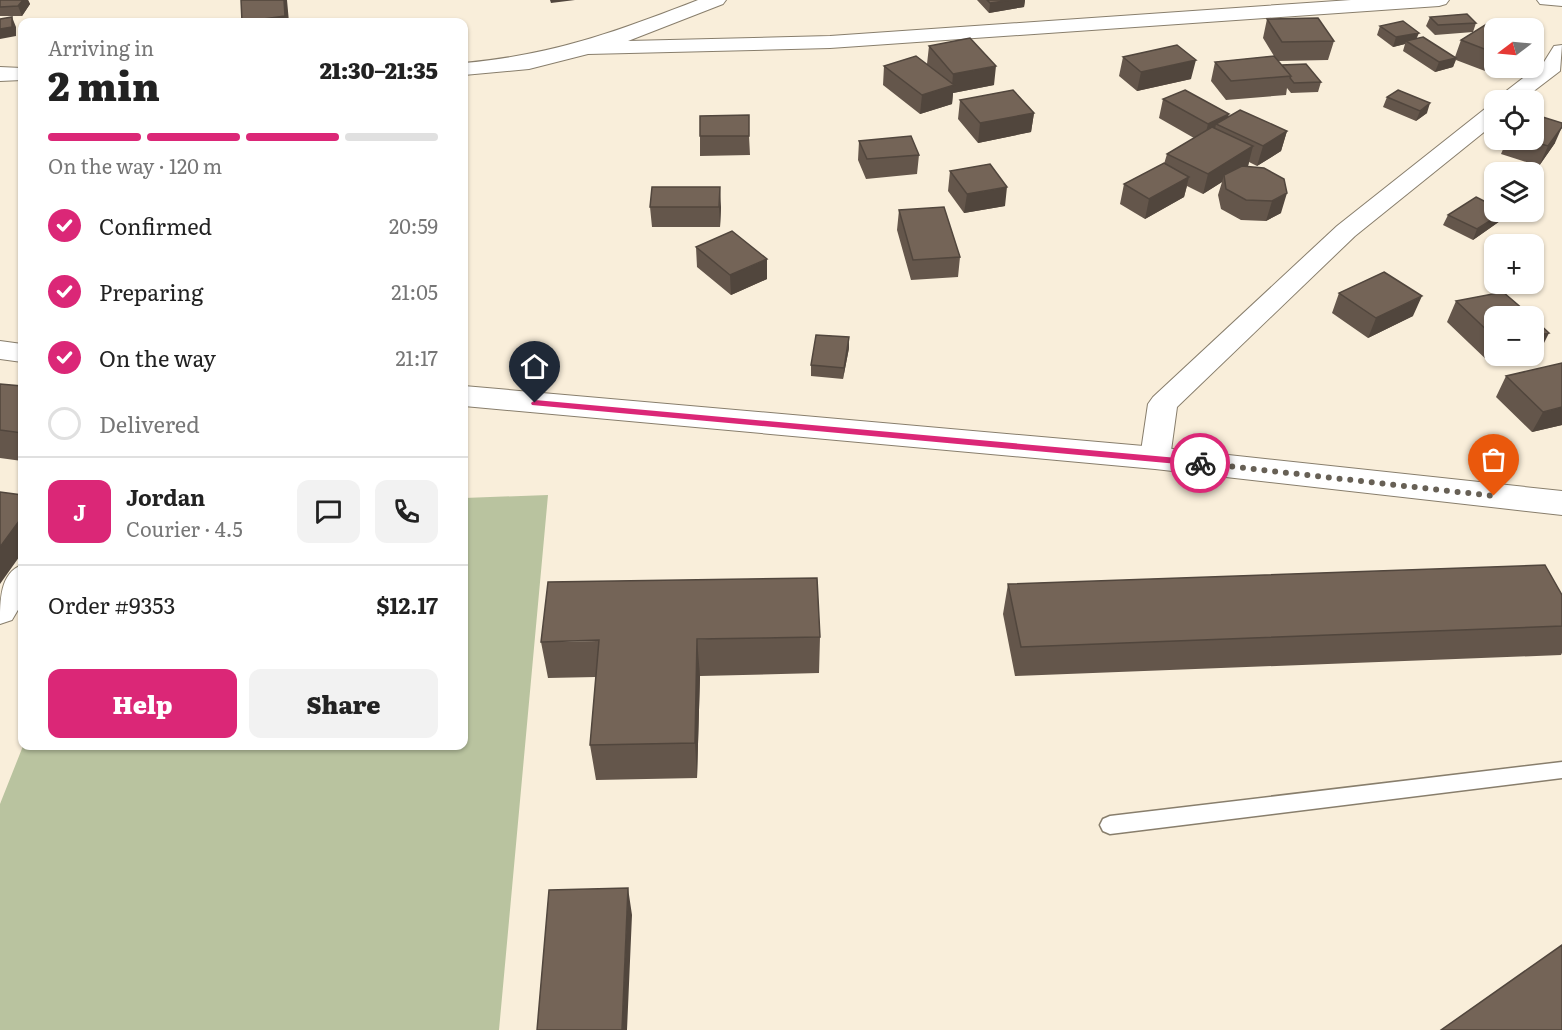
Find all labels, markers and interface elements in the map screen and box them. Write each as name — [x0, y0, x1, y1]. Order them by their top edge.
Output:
north arrow — [1484, 18, 1544, 78]
map controls — [1484, 18, 1544, 366]
text: Arriving in — [48, 32, 154, 62]
text: 21:30–21:35 — [320, 53, 438, 86]
text: 2 min — [48, 55, 160, 113]
button: locate — [1484, 90, 1544, 150]
text: On the way · 120 m — [48, 150, 222, 180]
button: layers — [1484, 162, 1544, 222]
icon: check — [48, 209, 81, 242]
text: Confirmed — [99, 209, 212, 242]
text: 20:59 — [389, 210, 438, 240]
button: + — [1484, 234, 1544, 294]
icon: check — [48, 275, 81, 308]
text: Preparing — [99, 275, 203, 308]
text: 21:05 — [391, 276, 438, 306]
button: − — [1484, 306, 1544, 366]
icon: check — [48, 341, 81, 374]
text: On the way — [99, 341, 216, 374]
pin — [509, 341, 560, 403]
text: 21:17 — [395, 342, 438, 372]
icon: home — [518, 350, 551, 383]
text: Delivered — [99, 407, 200, 440]
courier — [1170, 433, 1230, 493]
pin — [1468, 434, 1519, 496]
icon: bag — [1477, 443, 1510, 476]
icon: bike — [1184, 447, 1217, 480]
text: Jordan — [126, 480, 205, 513]
button: chat — [297, 480, 360, 543]
button: phone — [375, 480, 438, 543]
text: J — [73, 495, 86, 528]
text: Courier · 4.5 — [126, 513, 243, 543]
text: Order #9353 — [48, 588, 175, 621]
text: $12.17 — [376, 588, 438, 621]
button: Help — [48, 669, 237, 738]
button: Share — [249, 669, 438, 738]

